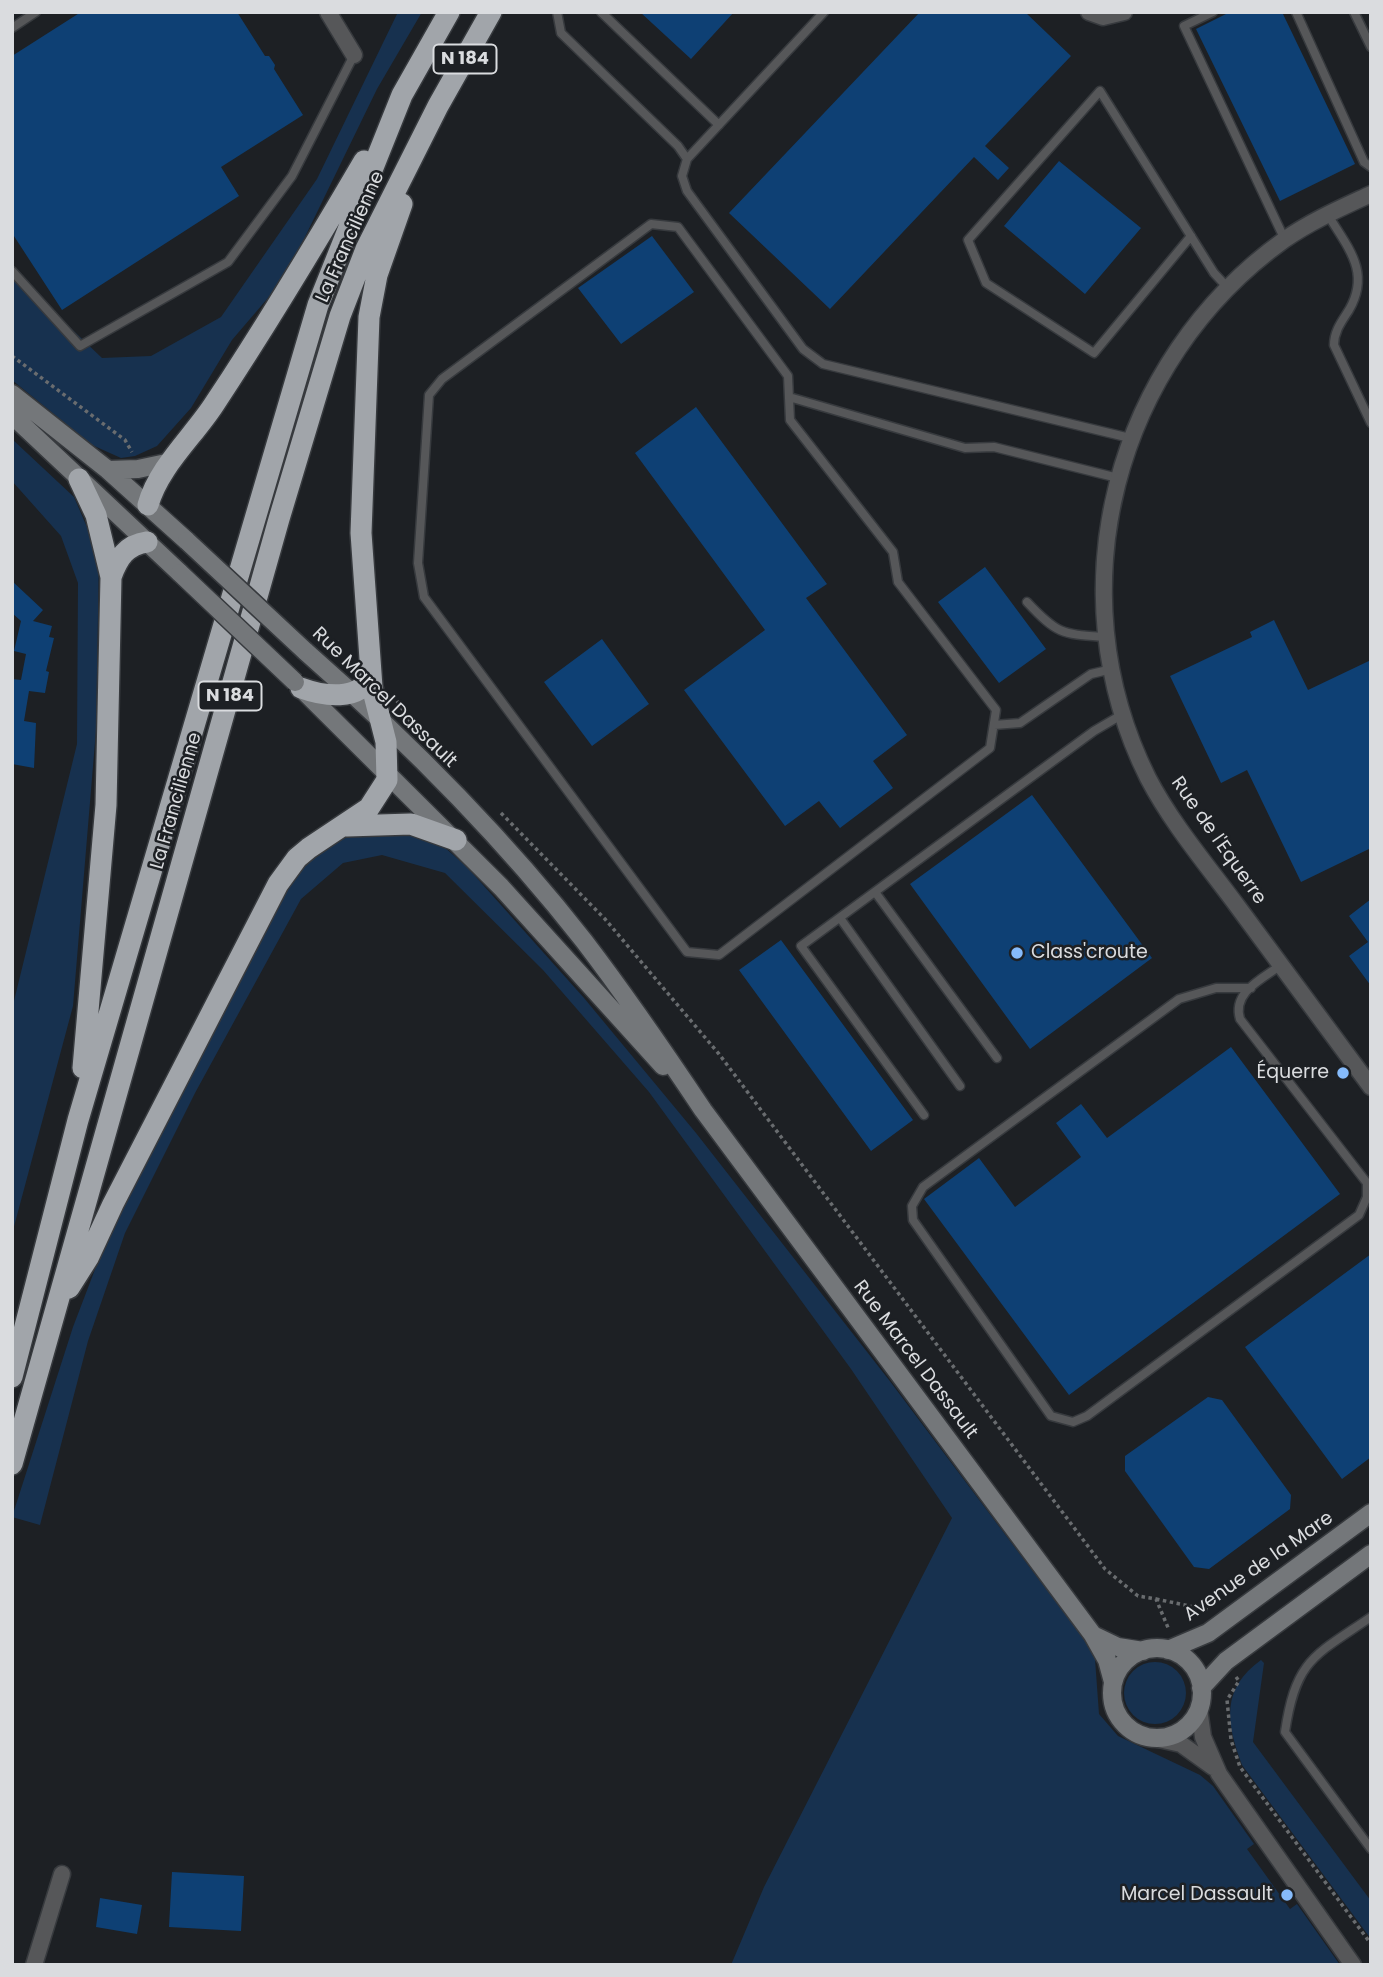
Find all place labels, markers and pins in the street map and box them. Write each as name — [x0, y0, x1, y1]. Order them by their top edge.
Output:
place label: Class'croute — [1031, 942, 1148, 964]
marker: Class'croute — [1009, 945, 1025, 961]
place label: Équerre — [1257, 1062, 1329, 1084]
marker: Équerre — [1335, 1065, 1351, 1081]
place label: Marcel Dassault — [1121, 1884, 1273, 1906]
marker: Marcel Dassault — [1279, 1887, 1295, 1903]

